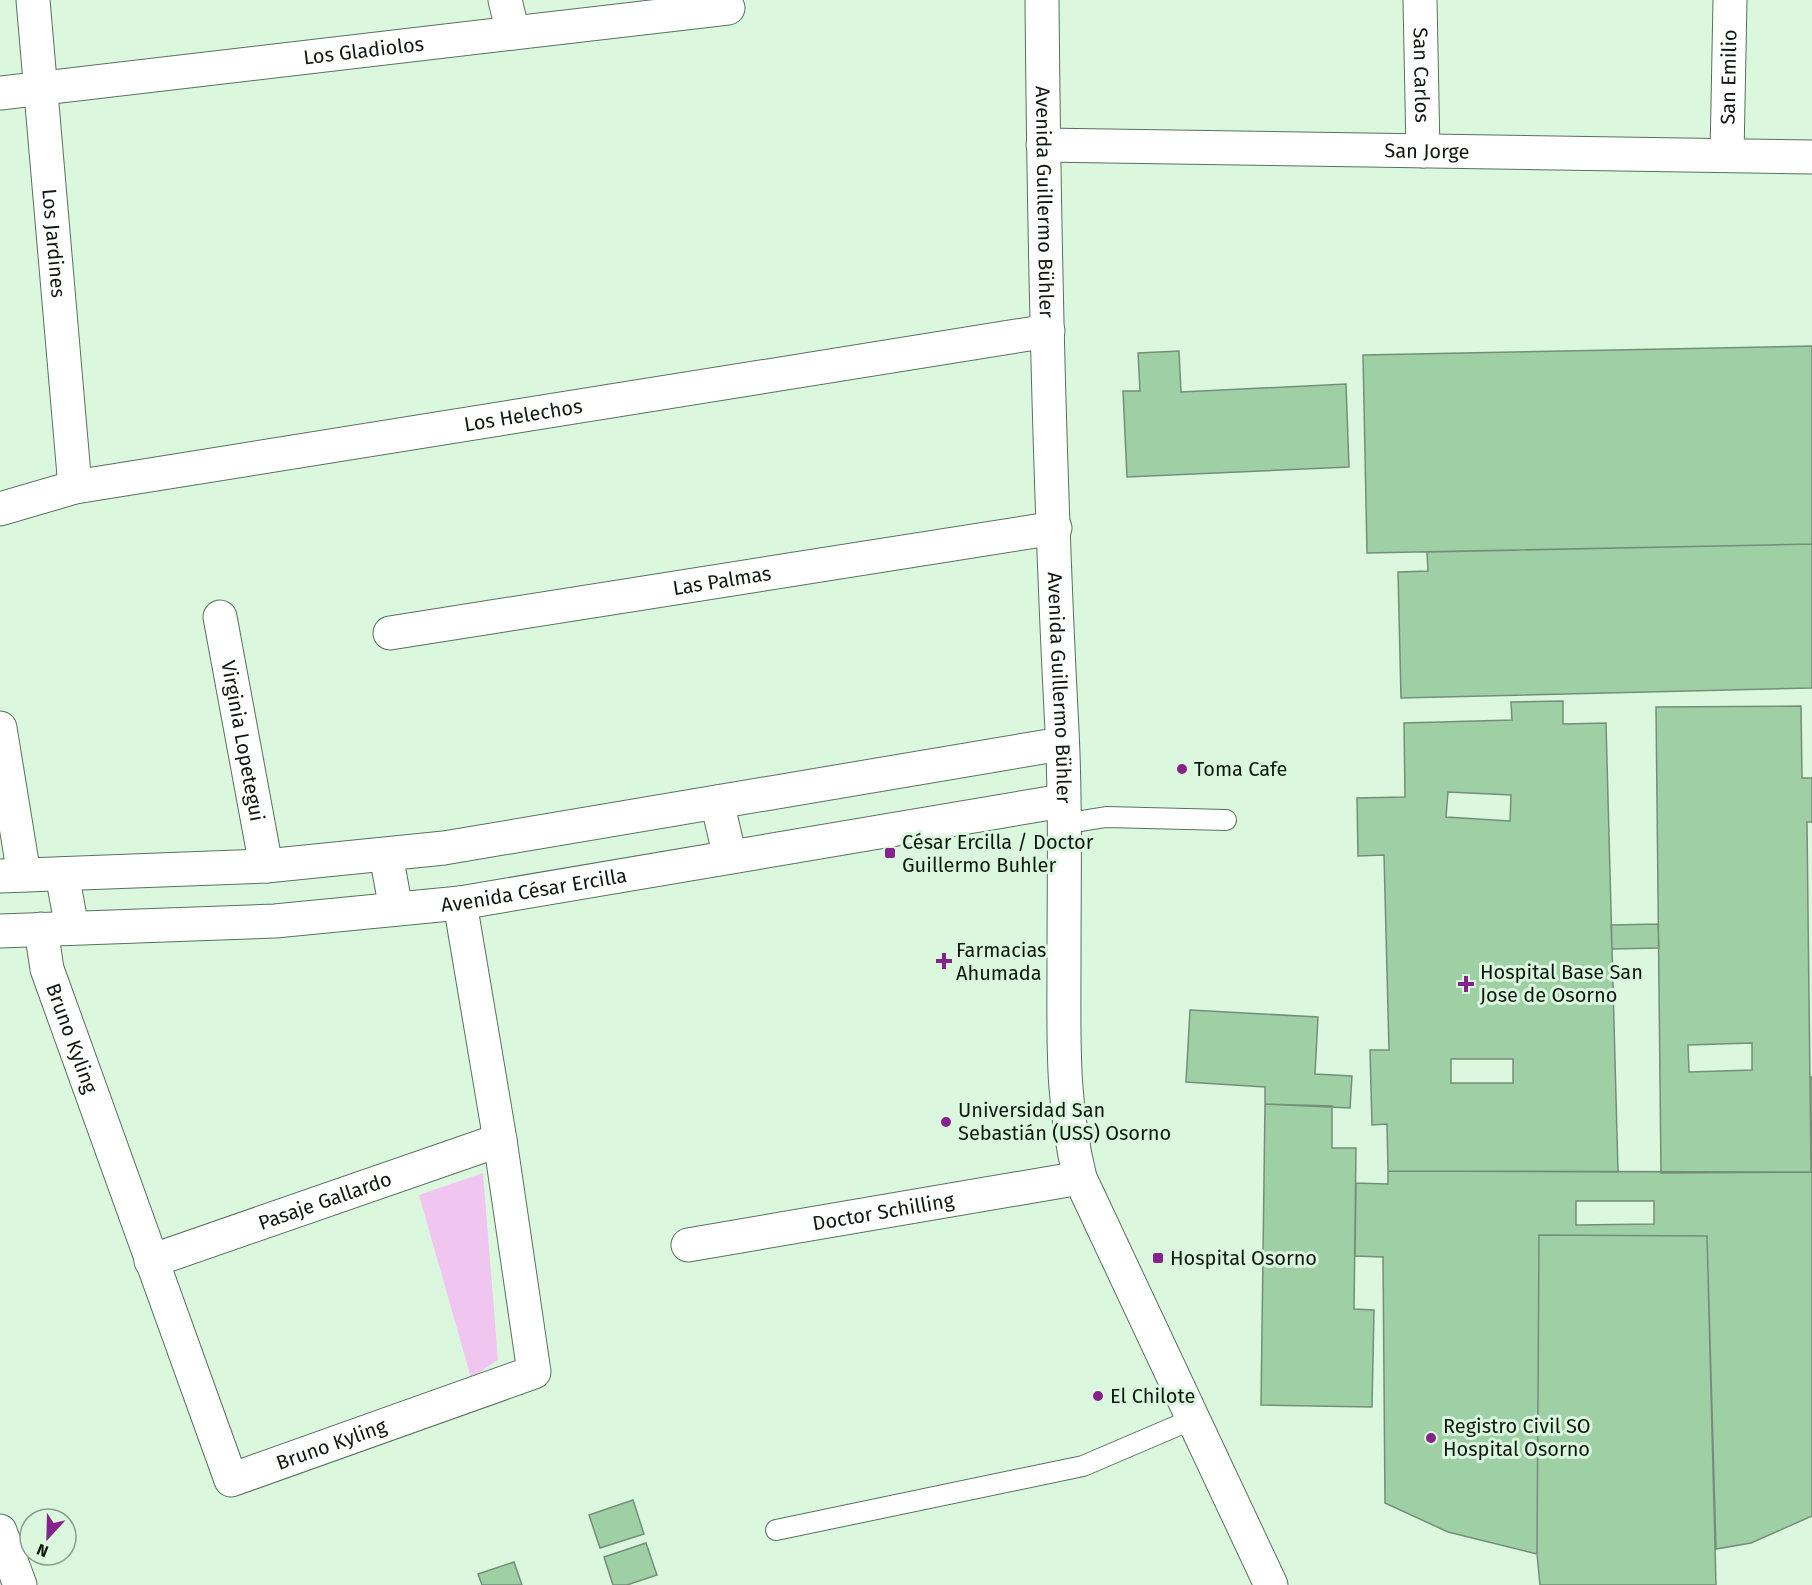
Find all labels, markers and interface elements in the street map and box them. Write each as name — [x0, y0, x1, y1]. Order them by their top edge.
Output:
street label: San Carlos — [1409, 27, 1434, 123]
street label: San Emilio — [1716, 29, 1741, 125]
street label: Los Gladiolos — [302, 32, 425, 70]
street label: Avenida Guillermo Bühler — [1031, 86, 1059, 318]
street label: San Jorge — [1384, 138, 1470, 164]
street label: Los Jardines — [37, 188, 71, 299]
street label: Los Helechos — [462, 394, 584, 436]
street label: Las Palmas — [671, 561, 773, 600]
street label: Avenida Guillermo Bühler — [1043, 571, 1076, 804]
street label: Virginia Lopetegui — [216, 659, 270, 823]
place label: Toma Cafe — [1194, 757, 1288, 781]
marker: Toma Cafe — [1175, 762, 1189, 776]
place label: César Ercilla / Doctor Guillermo Buhler — [902, 830, 1094, 877]
marker: César Ercilla / Doctor Guillermo Buhler — [883, 846, 897, 860]
street label: Avenida César Ercilla — [440, 863, 628, 917]
place label: Farmacias Ahumada — [956, 938, 1046, 985]
marker: Farmacias Ahumada — [937, 954, 951, 968]
place label: Hospital Base San Jose de Osorno — [1480, 960, 1643, 1007]
marker: Hospital Base San Jose de Osorno — [1457, 975, 1475, 993]
street label: Bruno Kyling — [41, 980, 103, 1097]
place label: Universidad San Sebastián (USS) Osorno — [958, 1098, 1171, 1145]
marker: Universidad San Sebastián (USS) Osorno — [939, 1115, 953, 1129]
street label: Pasaje Gallardo — [255, 1167, 395, 1235]
street label: Doctor Schilling — [811, 1188, 956, 1236]
place label: Hospital Osorno — [1170, 1246, 1317, 1270]
marker: Hospital Osorno — [1151, 1251, 1165, 1265]
place label: El Chilote — [1110, 1384, 1195, 1408]
marker: El Chilote — [1091, 1389, 1105, 1403]
street label: Bruno Kyling — [273, 1413, 390, 1475]
place label: Registro Civil SO Hospital Osorno — [1443, 1414, 1591, 1461]
marker: Registro Civil SO Hospital Osorno — [1424, 1431, 1438, 1445]
north arrow — [18, 1507, 78, 1567]
text: N — [34, 1540, 51, 1561]

